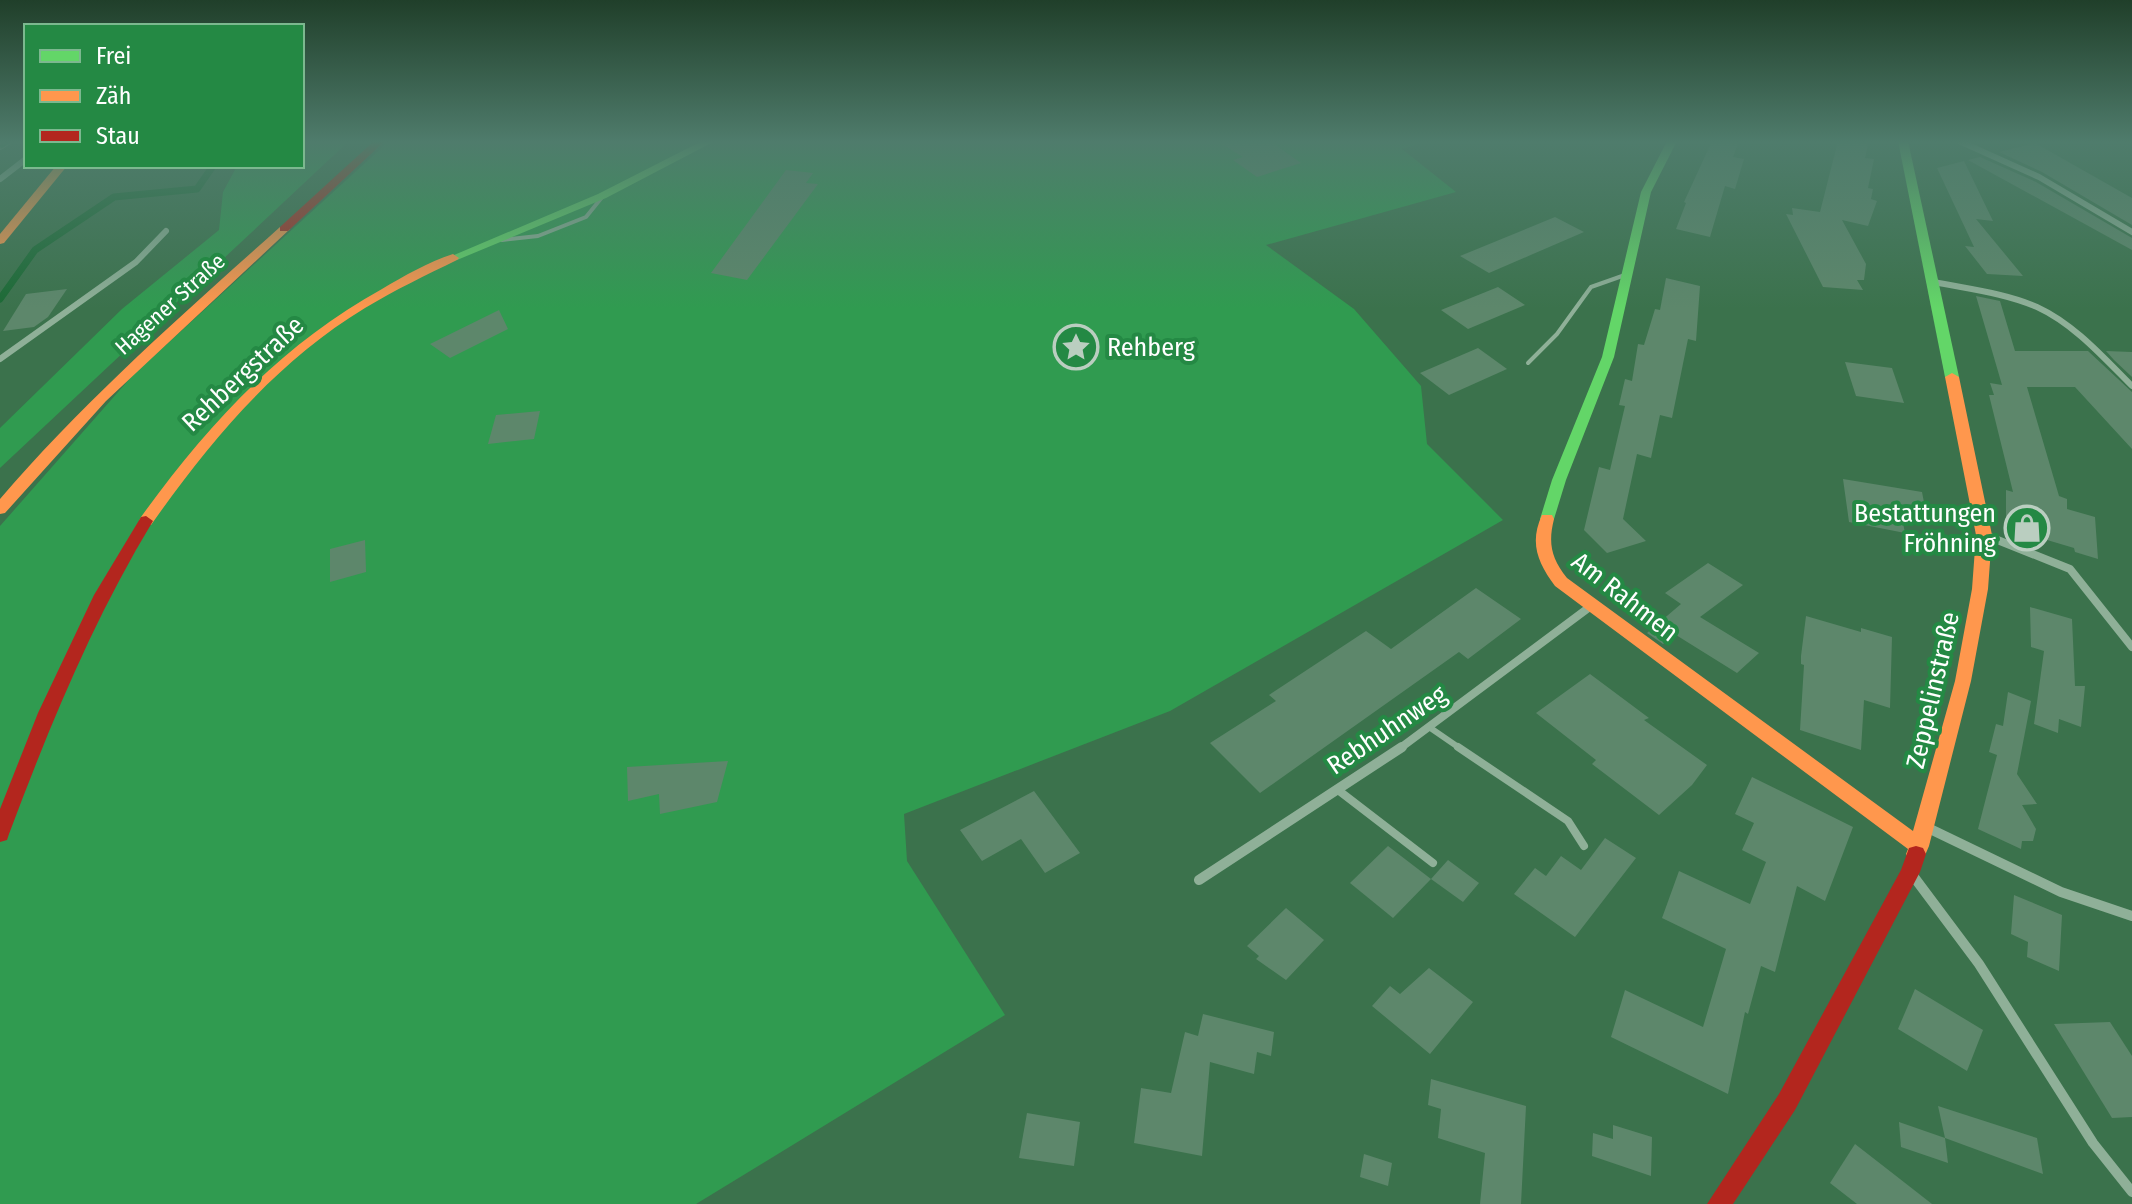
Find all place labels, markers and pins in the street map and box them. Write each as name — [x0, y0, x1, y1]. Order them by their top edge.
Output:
place icon: Rehberg — [1052, 323, 1100, 371]
place label: Rehberg — [1107, 332, 1196, 363]
place label: Bestattungen Fröhning — [1854, 498, 1997, 559]
shop icon: Bestattungen Fröhning — [2003, 504, 2051, 552]

